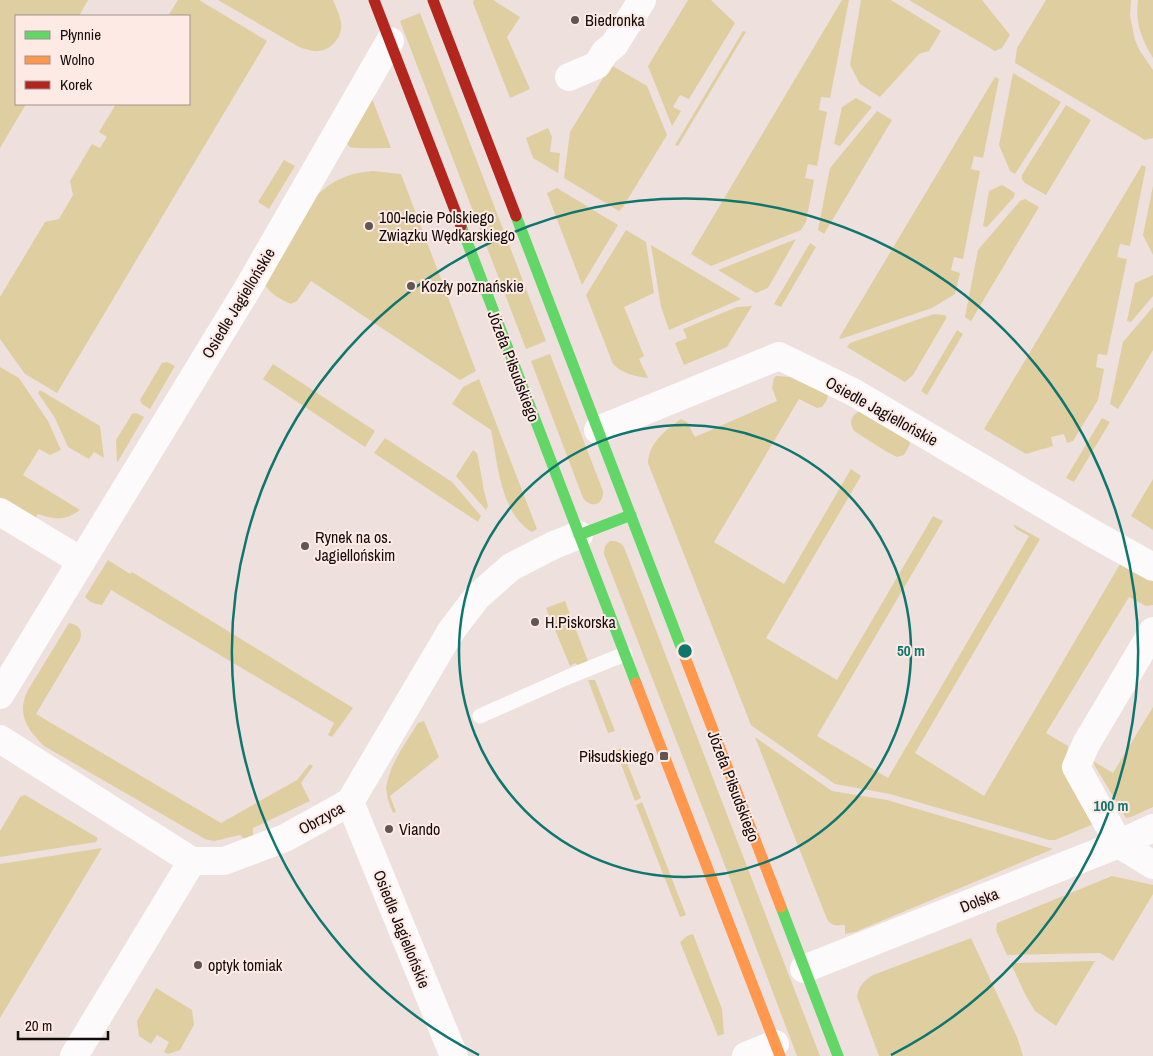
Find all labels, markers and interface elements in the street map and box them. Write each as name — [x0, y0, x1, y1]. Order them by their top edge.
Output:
place label: Biedronka — [585, 9, 646, 31]
marker: Biedronka — [569, 14, 581, 26]
legend — [15, 15, 190, 105]
text: Płynnie — [60, 24, 101, 45]
text: Wolno — [60, 49, 95, 70]
text: Korek — [60, 74, 93, 95]
place label: 100-lecie Polskiego Związku Wędkarskiego — [379, 206, 515, 246]
marker: 100-lecie Polskiego Związku Wędkarskiego — [363, 220, 375, 232]
street label: Osiedle Jagiellońskie — [196, 244, 280, 362]
place label: Kozły poznańskie — [421, 275, 524, 297]
marker: Kozły poznańskie — [405, 280, 417, 292]
street label: Józefa Piłsudskiego — [483, 307, 545, 425]
street label: Osiedle Jagiellońskie — [822, 371, 942, 451]
place label: Rynek na os. Jagiellońskim — [315, 526, 395, 566]
marker: Rynek na os. Jagiellońskim — [299, 540, 311, 552]
place label: H.Piskorska — [545, 611, 616, 633]
marker: H.Piskorska — [529, 616, 541, 628]
text: 50 m — [897, 640, 925, 661]
centre of rings — [676, 642, 694, 660]
street label: Józefa Piłsudskiego — [703, 727, 765, 845]
place label: Piłsudskiego — [579, 745, 654, 767]
marker: Piłsudskiego — [658, 750, 670, 762]
text: 100 m — [1094, 795, 1128, 816]
street label: Obrzyca — [294, 796, 348, 839]
place label: Viando — [399, 818, 440, 840]
marker: Viando — [383, 823, 395, 835]
street label: Osiedle Jagiellońskie — [368, 867, 436, 991]
street label: Dolska — [956, 882, 1002, 918]
place label: optyk tomiak — [208, 954, 283, 976]
marker: optyk tomiak — [192, 959, 204, 971]
scale bar — [18, 1008, 108, 1040]
text: 20 m — [25, 1015, 52, 1036]

